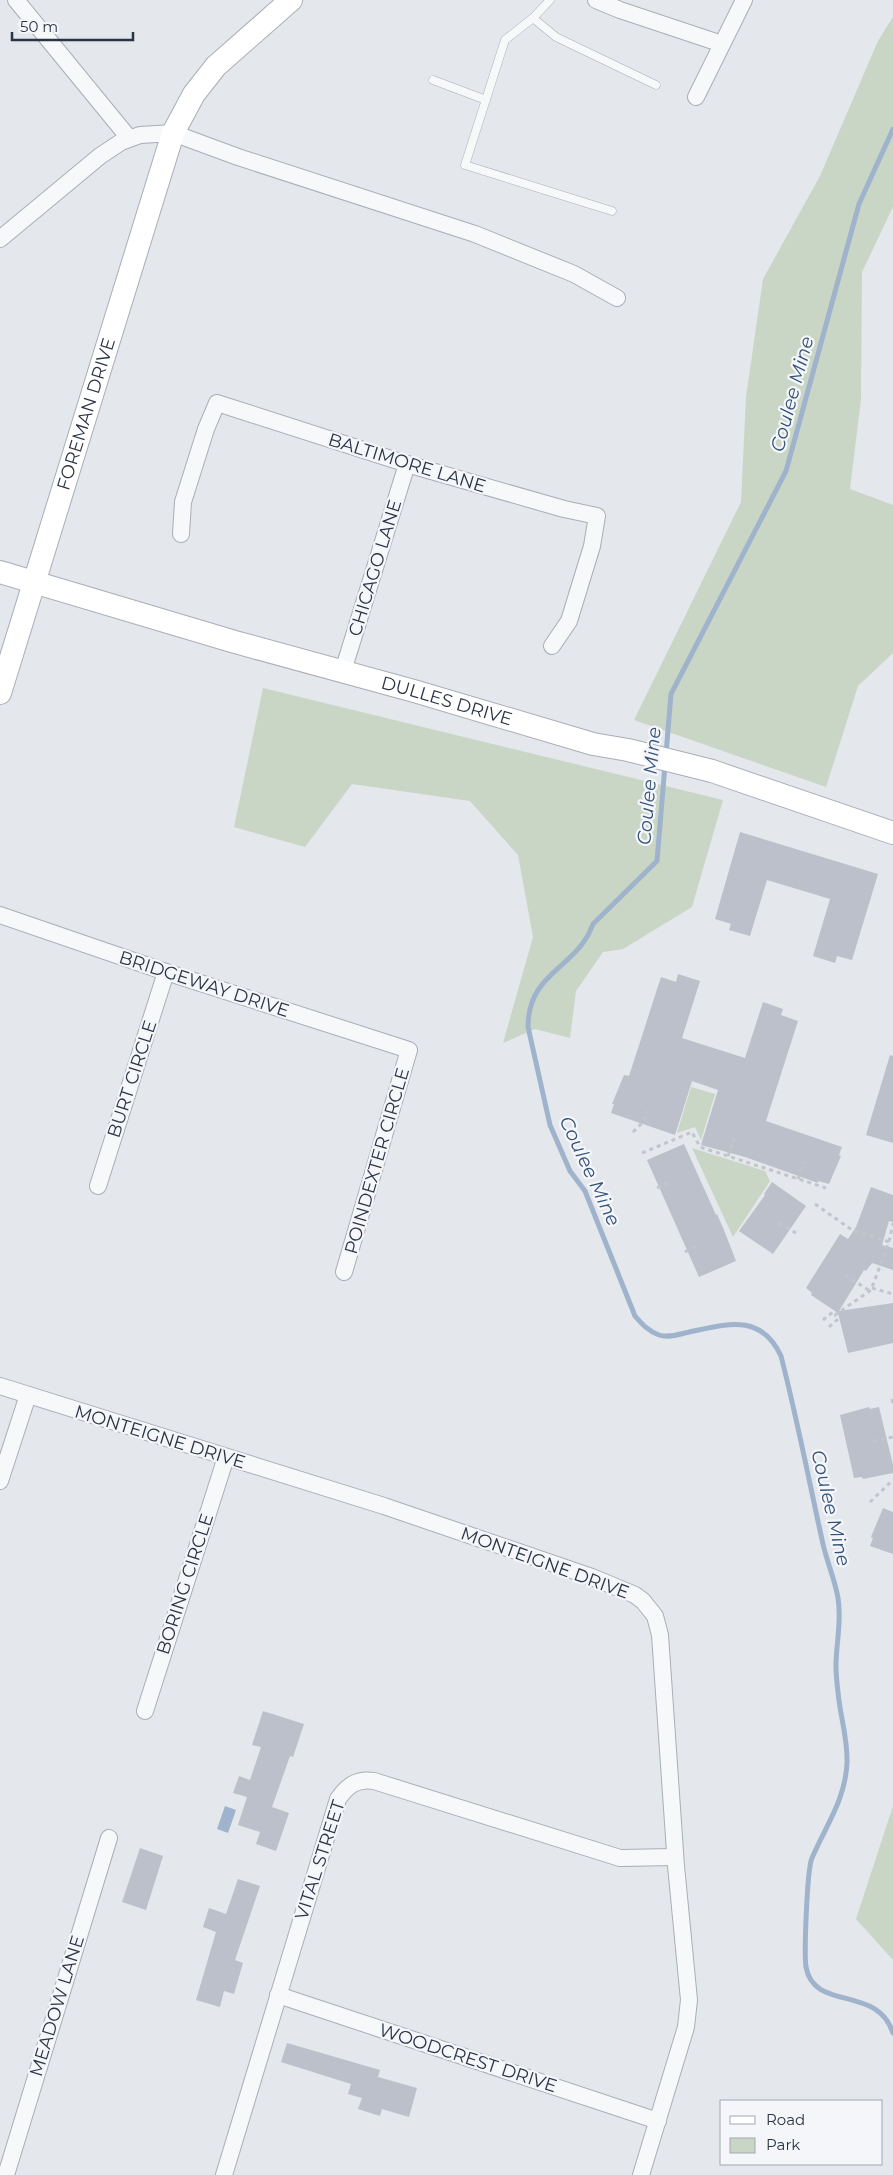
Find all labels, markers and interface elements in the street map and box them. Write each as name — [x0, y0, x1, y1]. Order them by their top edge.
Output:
scale bar — [12, 10, 134, 42]
text: 50 m — [20, 17, 58, 36]
water label: Coulee Mine — [766, 334, 818, 454]
street label: FOREMAN DRIVE — [52, 335, 120, 493]
street label: BALTIMORE LANE — [326, 429, 488, 497]
street label: CHICAGO LANE — [344, 497, 406, 639]
street label: DULLES DRIVE — [379, 672, 515, 731]
water label: Coulee Mine — [632, 726, 666, 846]
street label: BRIDGEWAY DRIVE — [116, 946, 292, 1022]
street label: BURT CIRCLE — [103, 1017, 161, 1141]
street label: POINDEXTER CIRCLE — [340, 1065, 414, 1257]
water label: Coulee Mine — [555, 1112, 625, 1230]
street label: MONTEIGNE DRIVE — [72, 1401, 248, 1473]
water label: Coulee Mine — [806, 1448, 856, 1568]
street label: BORING CIRCLE — [152, 1511, 218, 1657]
street label: MONTEIGNE DRIVE — [458, 1522, 632, 1604]
street label: VITAL STREET — [290, 1797, 350, 1923]
street label: MEADOW LANE — [25, 1933, 89, 2079]
street label: WOODCREST DRIVE — [376, 2019, 560, 2097]
legend — [720, 2100, 883, 2165]
text: Road — [766, 2110, 805, 2129]
text: Park — [766, 2135, 800, 2154]

